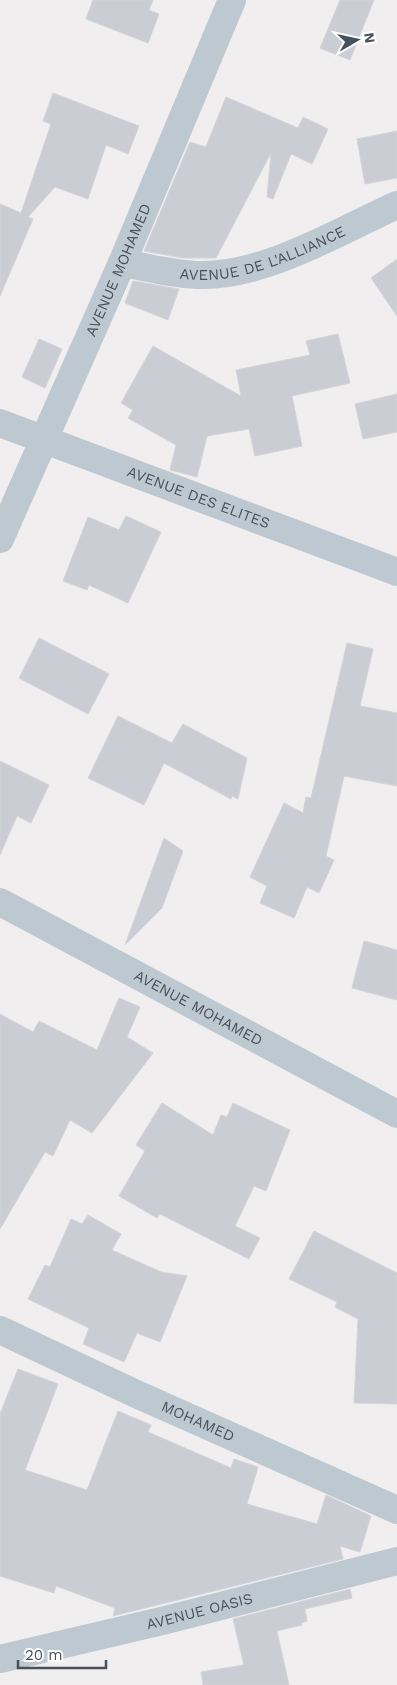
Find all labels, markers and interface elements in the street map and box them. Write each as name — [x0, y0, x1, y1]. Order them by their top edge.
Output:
north arrow — [332, 15, 382, 65]
text: N — [361, 32, 379, 44]
street label: AVENUE MOHAMED — [82, 201, 155, 339]
street label: AVENUE DE L'ALLIANCE — [179, 222, 348, 284]
street label: AVENUE DES ELITES — [125, 463, 272, 532]
street label: AVENUE MOHAMED — [131, 966, 266, 1050]
street label: MOHAMED — [159, 1397, 237, 1446]
street label: AVENUE OASIS — [144, 1589, 254, 1633]
scale bar — [18, 1638, 105, 1670]
text: 20 m — [25, 1646, 63, 1664]

